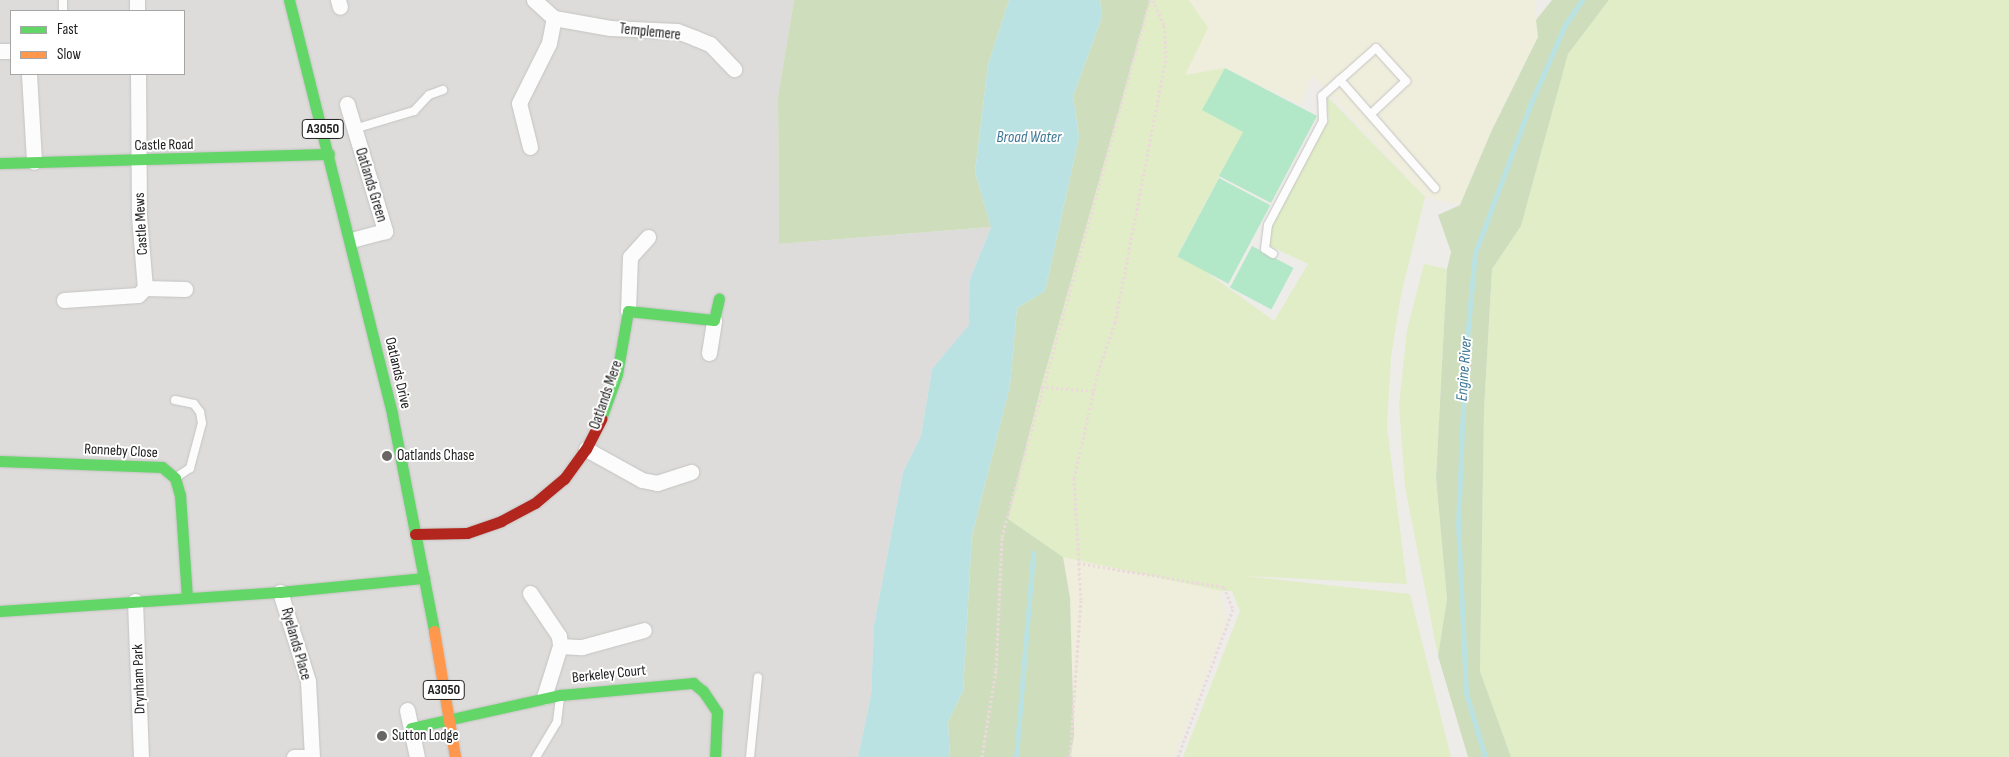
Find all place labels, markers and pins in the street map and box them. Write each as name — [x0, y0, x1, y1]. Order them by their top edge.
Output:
place label: Oatlands Chase — [397, 447, 475, 465]
marker: Oatlands Chase — [381, 450, 393, 462]
place label: Sutton Lodge — [392, 727, 459, 745]
marker: Sutton Lodge — [376, 730, 388, 742]

